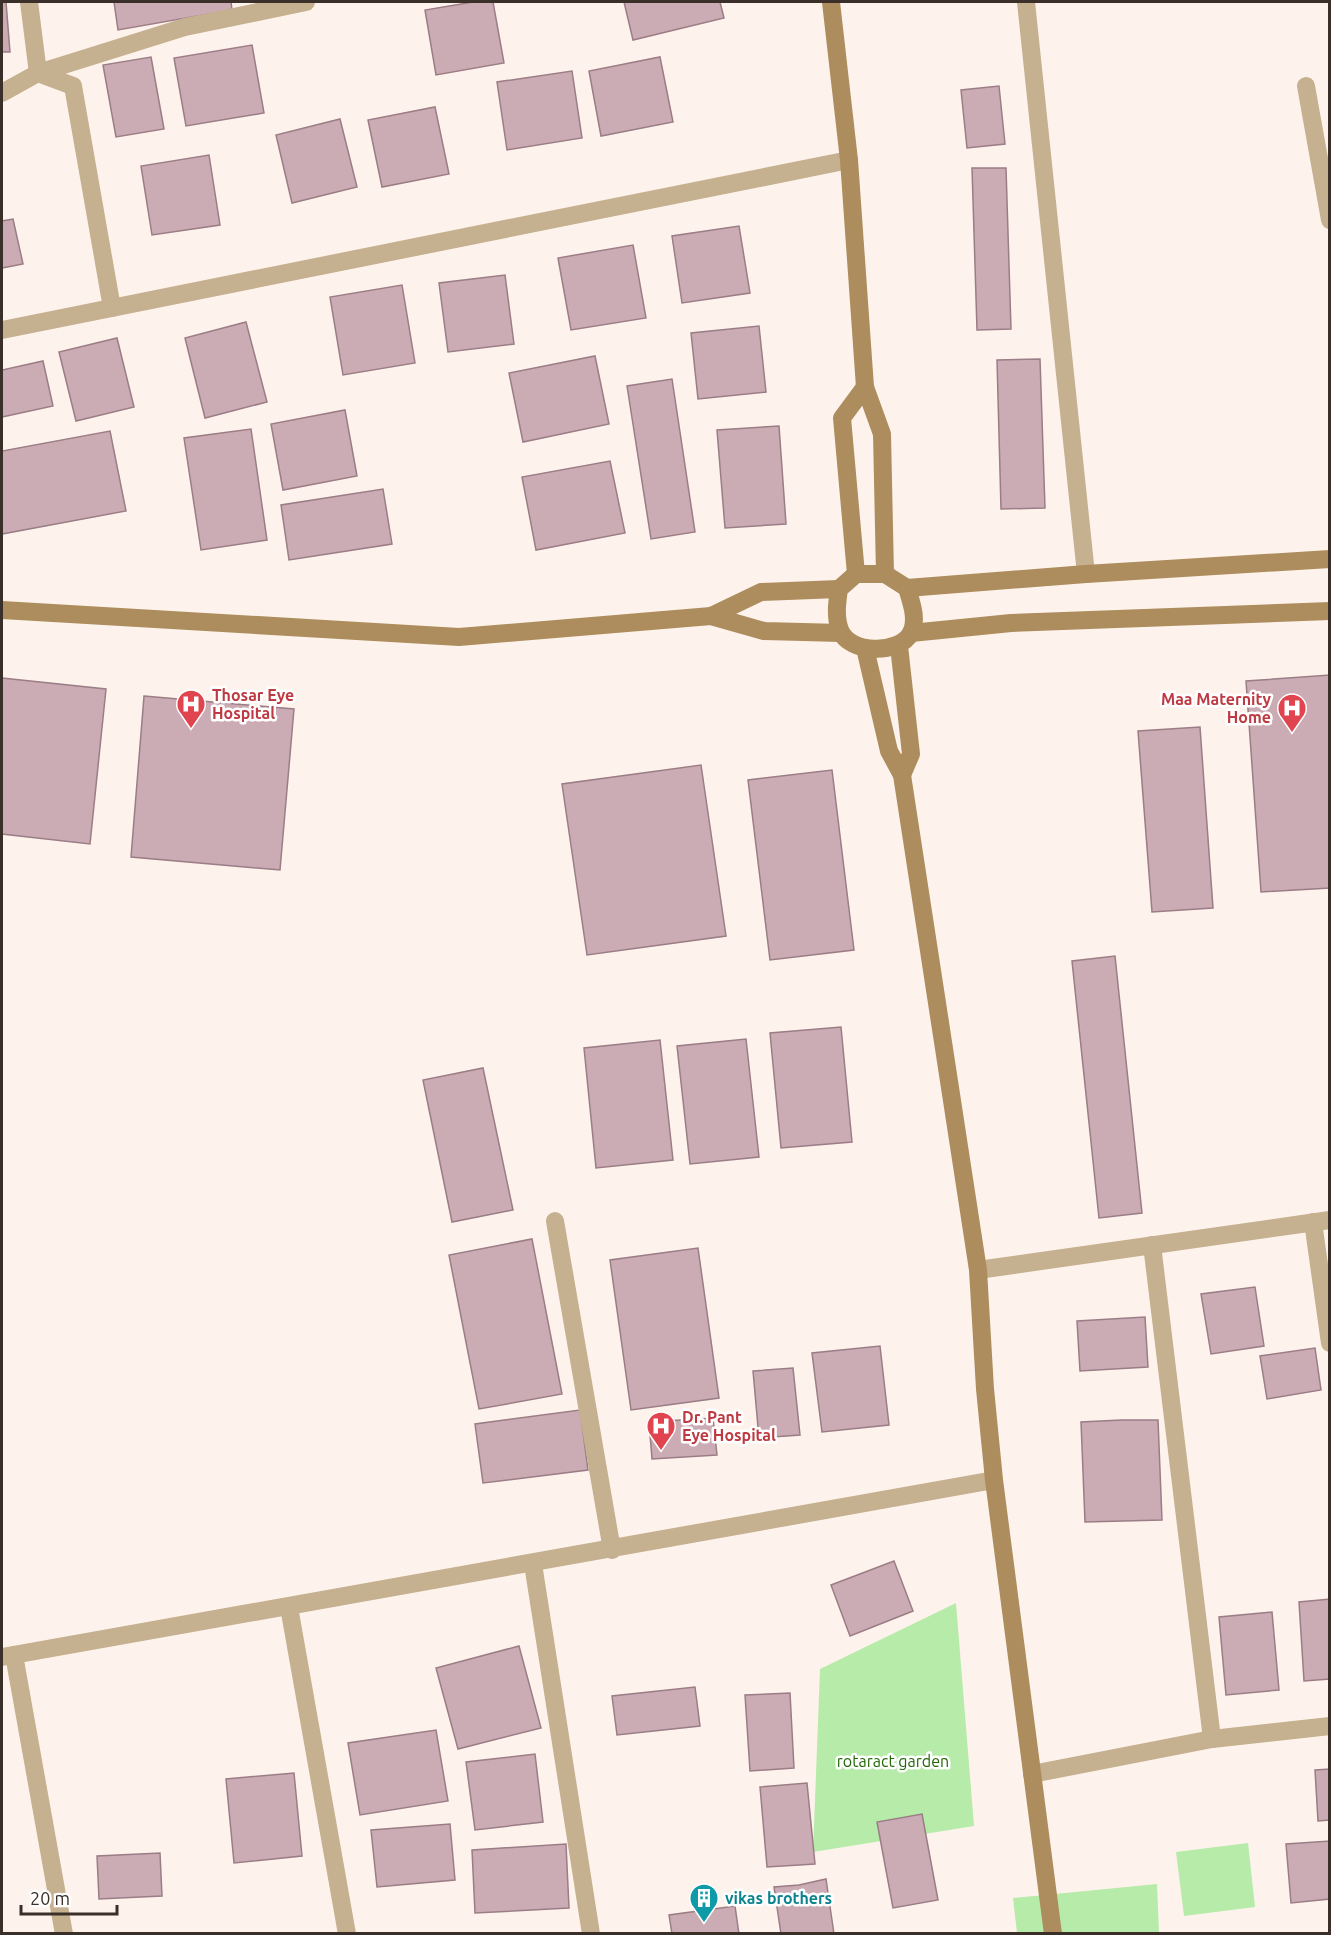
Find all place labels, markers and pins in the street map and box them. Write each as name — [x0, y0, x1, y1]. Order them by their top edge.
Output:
place label: Thosar Eye Hospital — [212, 686, 294, 722]
hospital icon: Thosar Eye Hospital — [175, 688, 207, 730]
place label: Maa Maternity Home — [1161, 690, 1271, 726]
hospital icon: Maa Maternity Home — [1276, 692, 1308, 734]
place label: Dr. Pant Eye Hospital — [682, 1408, 776, 1444]
hospital icon: Dr. Pant Eye Hospital — [645, 1410, 677, 1452]
building icon: vikas brothers — [688, 1882, 720, 1924]
place label: vikas brothers — [725, 1889, 832, 1907]

